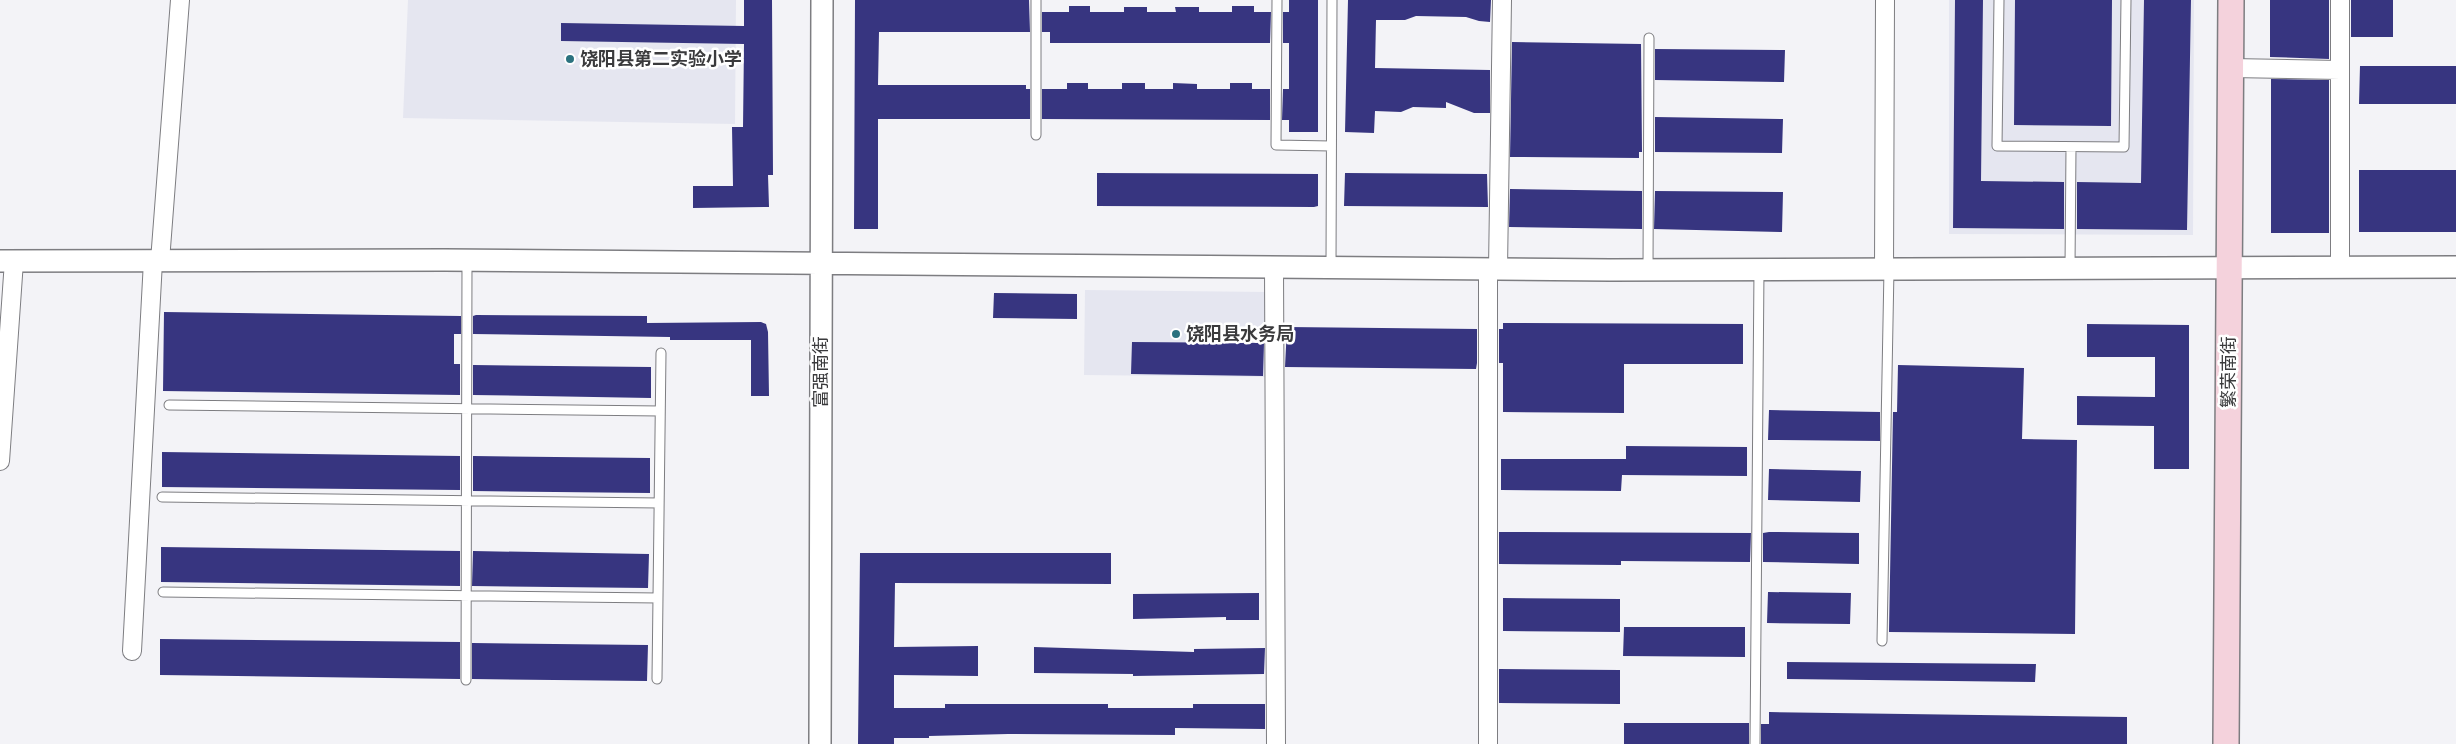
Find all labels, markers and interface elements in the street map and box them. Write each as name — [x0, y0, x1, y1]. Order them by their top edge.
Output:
place label: 饶阳县第二实验小学 — [580, 48, 742, 70]
marker: 饶阳县第二实验小学 — [564, 53, 576, 65]
place label: 饶阳县水务局 — [1186, 323, 1294, 345]
marker: 饶阳县水务局 — [1170, 328, 1182, 340]
street label: 富强南街 — [810, 336, 832, 408]
street label: 繁荣南街 — [2218, 336, 2240, 408]

